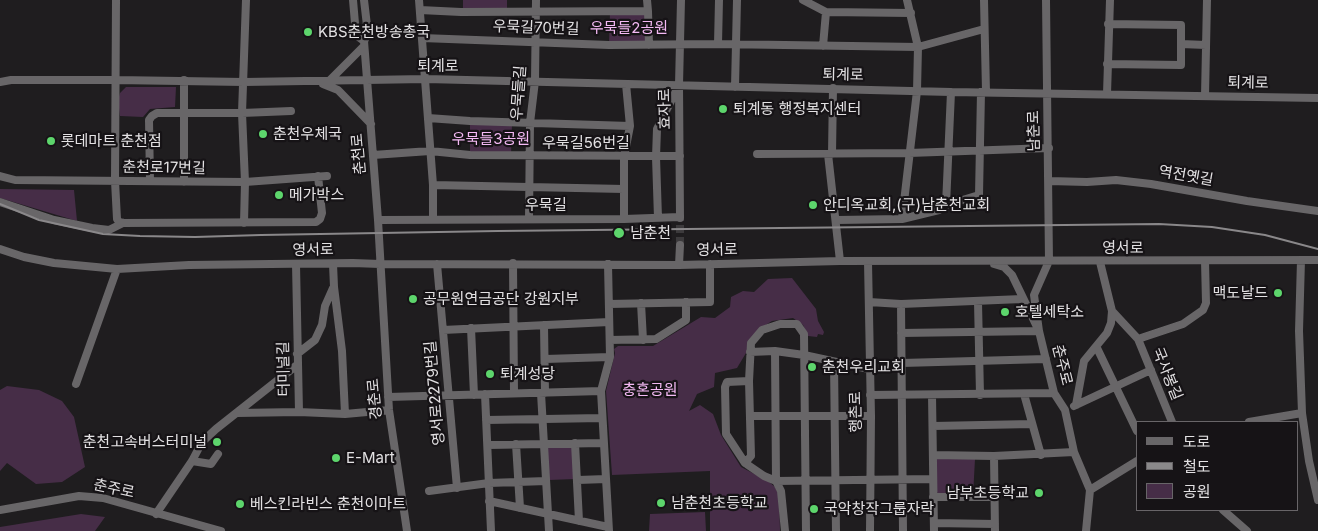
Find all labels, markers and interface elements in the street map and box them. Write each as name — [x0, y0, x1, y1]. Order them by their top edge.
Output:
street label: 우묵길70번길 — [492, 17, 580, 39]
park label: 우묵들2공원 — [590, 19, 668, 37]
place label: KBS춘천방송총국 — [318, 23, 430, 41]
marker: KBS춘천방송총국 — [302, 26, 314, 38]
street label: 퇴계로 — [417, 57, 459, 75]
street label: 우묵들길 — [508, 65, 530, 121]
street label: 퇴계로 — [822, 66, 864, 84]
street label: 퇴계로 — [1227, 74, 1269, 92]
street label: 효자로 — [656, 88, 674, 130]
place label: 퇴계동 행정복지센터 — [733, 100, 861, 118]
marker: 퇴계동 행정복지센터 — [717, 103, 729, 115]
street label: 남춘로 — [1025, 110, 1043, 152]
place label: 춘천우체국 — [273, 125, 342, 143]
marker: 춘천우체국 — [257, 128, 269, 140]
park label: 우묵들3공원 — [452, 130, 530, 148]
place label: 롯데마트 춘천점 — [61, 132, 162, 150]
street label: 춘천로 — [348, 133, 370, 175]
street label: 우묵길56번길 — [542, 134, 630, 152]
marker: 롯데마트 춘천점 — [45, 135, 57, 147]
street label: 춘천로17번길 — [122, 158, 206, 178]
street label: 역전옛길 — [1157, 162, 1215, 190]
place label: 메가박스 — [289, 186, 344, 204]
marker: 메가박스 — [273, 189, 285, 201]
street label: 우묵길 — [525, 196, 567, 214]
place label: 안디옥교회,(구)남춘천교회 — [823, 196, 990, 214]
marker: 안디옥교회,(구)남춘천교회 — [807, 199, 819, 211]
place label: 남춘천 — [630, 224, 671, 242]
marker: 남춘천 — [612, 226, 626, 240]
street label: 영서로 — [1102, 239, 1144, 257]
street label: 영서로 — [292, 241, 334, 259]
street label: 영서로 — [696, 241, 738, 259]
place label: 맥도날드 — [1213, 284, 1268, 302]
marker: 맥도날드 — [1272, 287, 1284, 299]
place label: 공무원연금공단 강원지부 — [423, 290, 579, 308]
marker: 공무원연금공단 강원지부 — [407, 293, 419, 305]
place label: 호텔세탁소 — [1015, 303, 1084, 321]
marker: 호텔세탁소 — [999, 306, 1011, 318]
street label: 영서로2279번길 — [421, 340, 449, 446]
street label: 터미널길 — [275, 341, 293, 397]
street label: 춘주로 — [1048, 343, 1076, 387]
street label: 국사봉길 — [1148, 345, 1186, 403]
place label: 춘천우리교회 — [822, 358, 905, 376]
marker: 춘천우리교회 — [806, 361, 818, 373]
place label: 퇴계성당 — [500, 365, 555, 383]
marker: 퇴계성당 — [484, 368, 496, 380]
street label: 경춘로 — [364, 378, 386, 420]
park label: 충혼공원 — [622, 381, 678, 399]
street label: 행촌로 — [847, 391, 865, 433]
legend — [1136, 421, 1298, 511]
text: 도로 — [1183, 432, 1211, 451]
place label: 춘천고속버스터미널 — [83, 433, 207, 451]
marker: 춘천고속버스터미널 — [211, 436, 223, 448]
place label: E-Mart — [346, 449, 395, 467]
marker: E-Mart — [330, 452, 342, 464]
text: 철도 — [1183, 457, 1211, 476]
street label: 춘주로 — [92, 476, 136, 502]
text: 공원 — [1183, 482, 1211, 501]
place label: 남부초등학교 — [946, 484, 1029, 502]
marker: 남부초등학교 — [1033, 487, 1045, 499]
place label: 남춘천초등학교 — [671, 494, 768, 512]
place label: 베스킨라빈스 춘천이마트 — [250, 495, 406, 513]
marker: 남춘천초등학교 — [655, 497, 667, 509]
marker: 베스킨라빈스 춘천이마트 — [234, 498, 246, 510]
place label: 국악창작그룹자락 — [824, 500, 934, 518]
marker: 국악창작그룹자락 — [808, 503, 820, 515]

